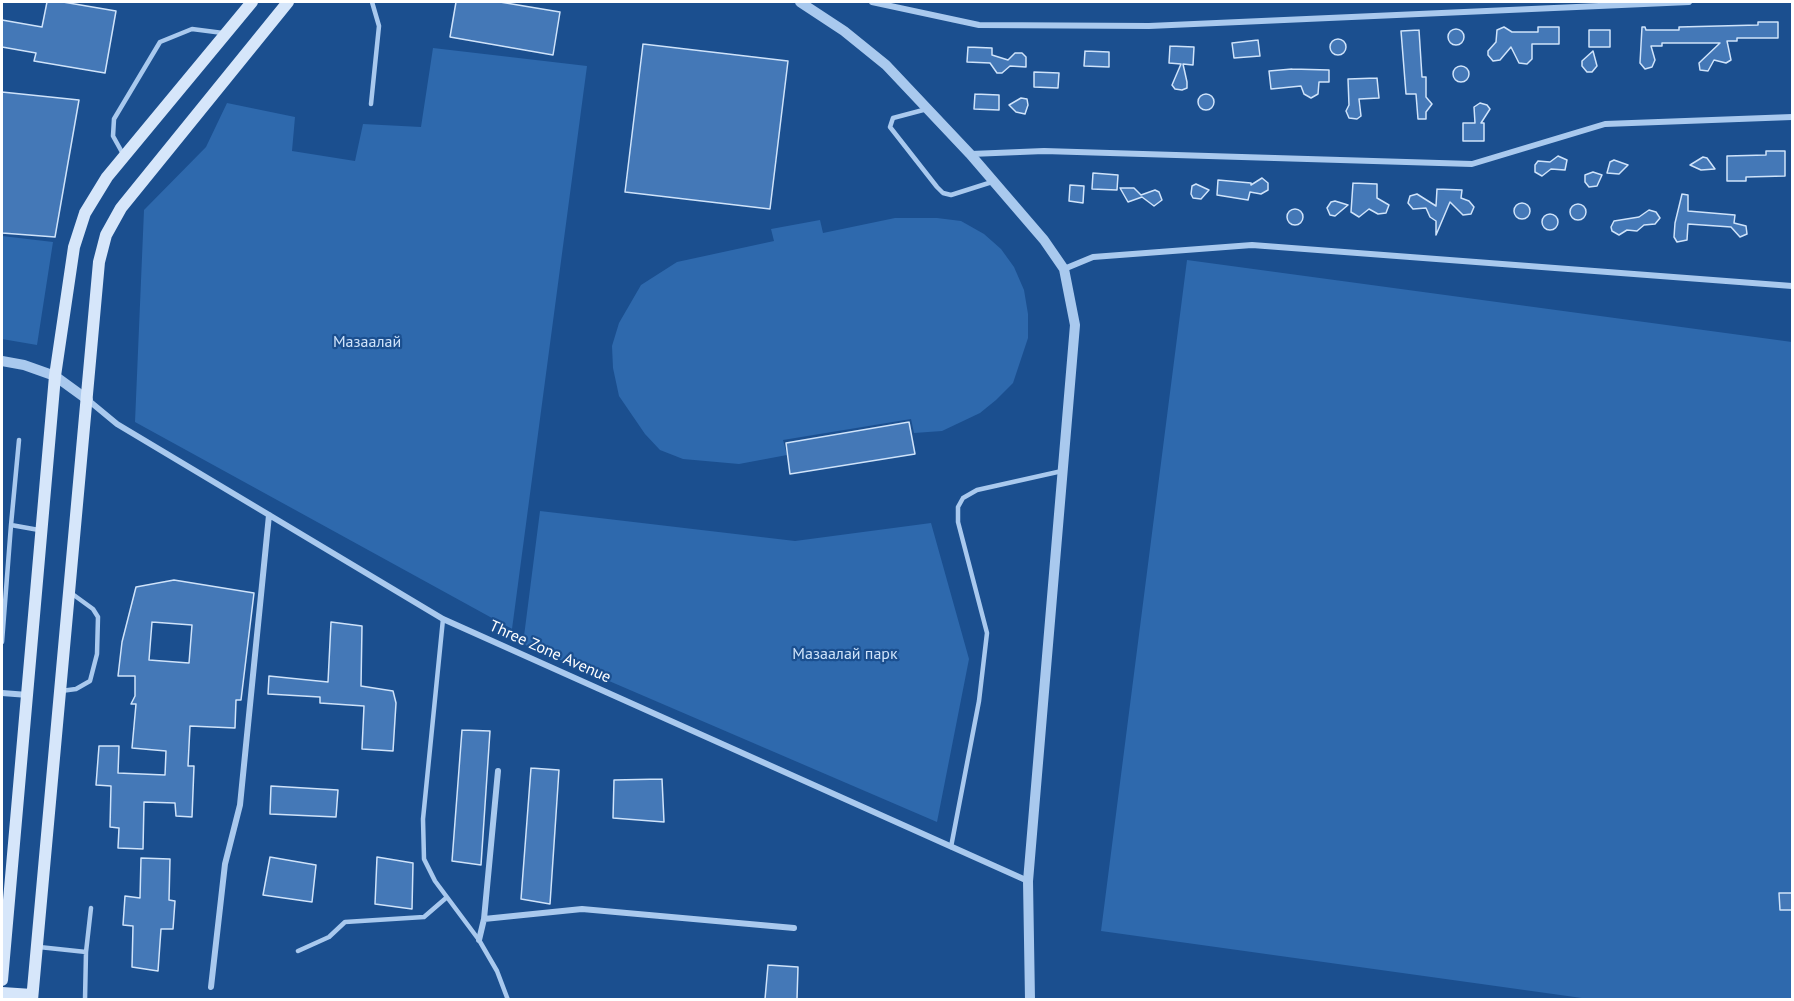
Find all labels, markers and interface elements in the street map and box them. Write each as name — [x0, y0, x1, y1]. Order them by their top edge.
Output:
park label: Мазаалай — [333, 332, 401, 352]
street label: Three Zone Avenue — [486, 617, 614, 687]
park label: Мазаалай парк — [792, 644, 898, 664]

